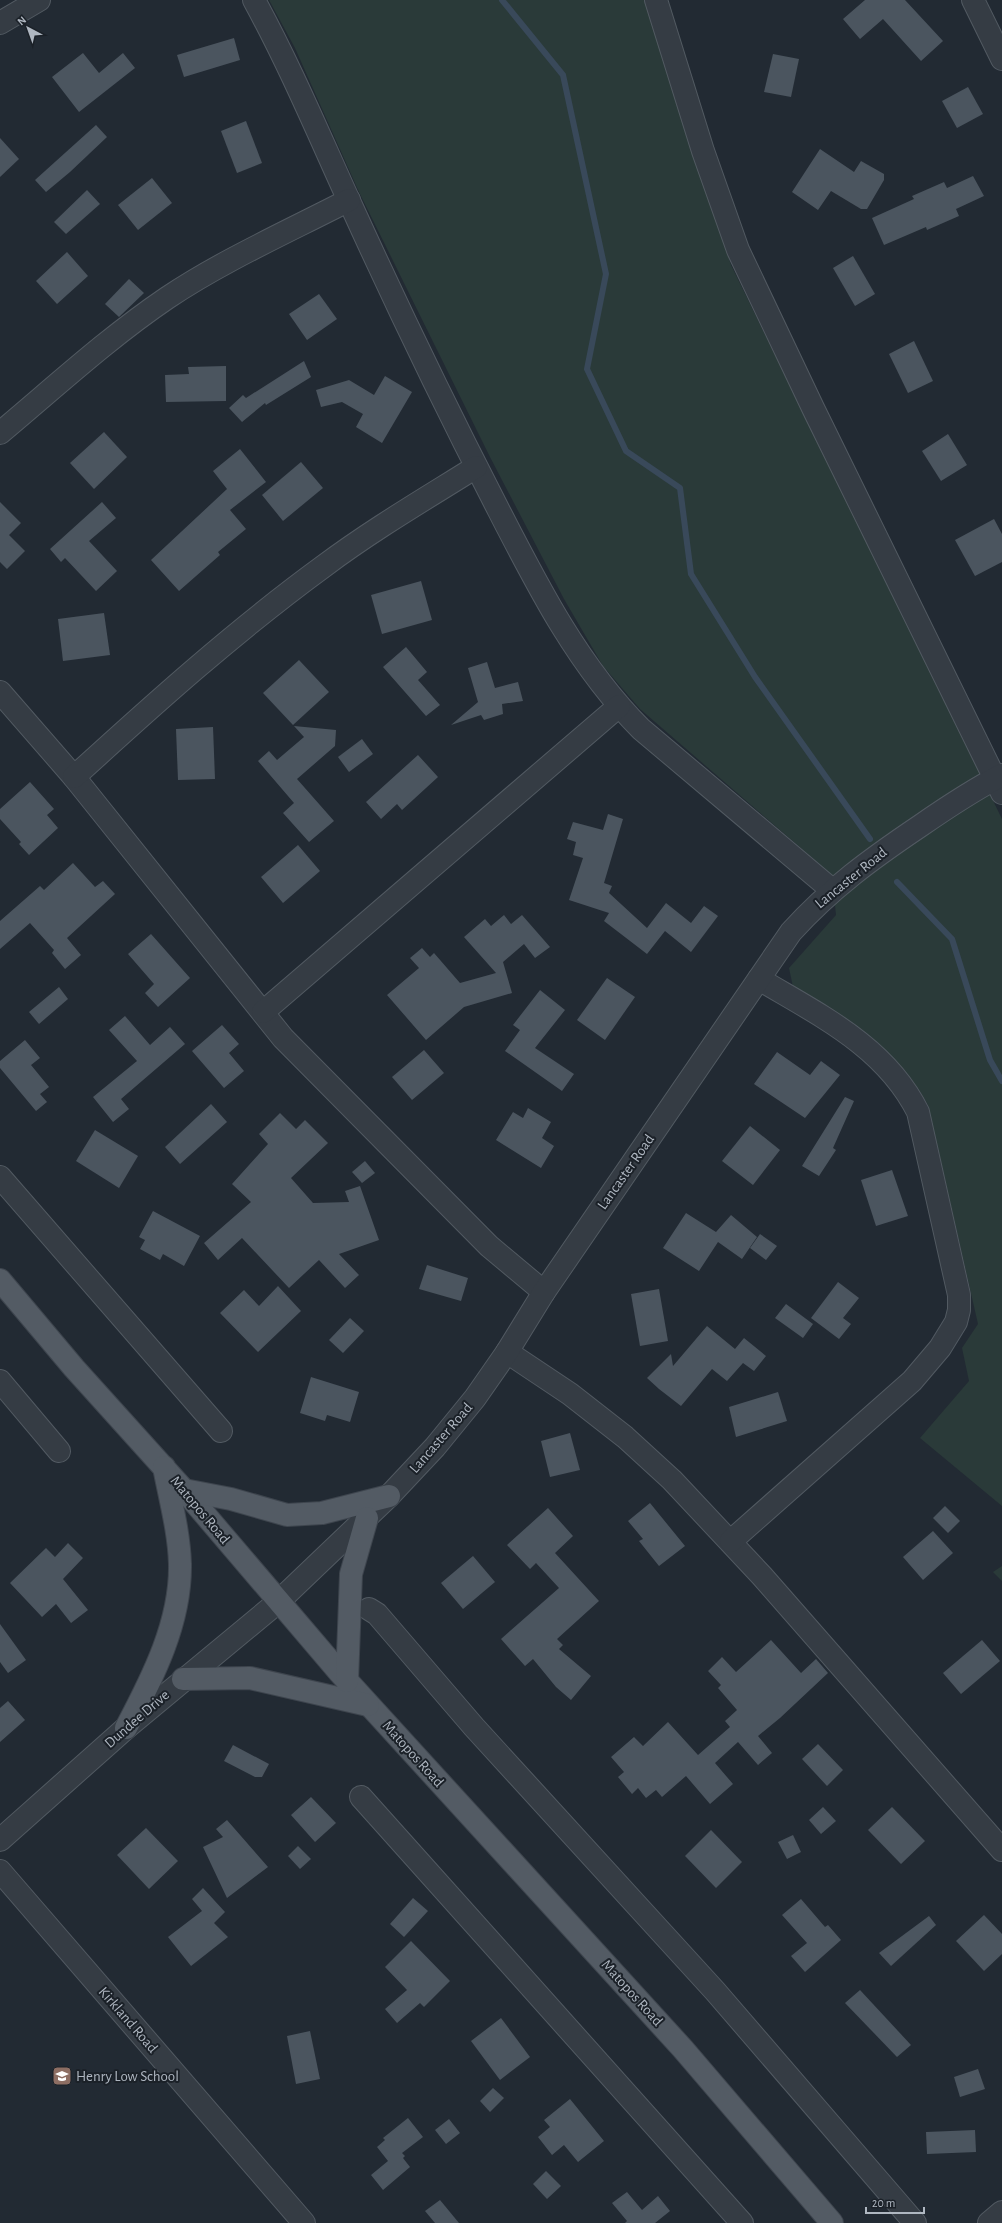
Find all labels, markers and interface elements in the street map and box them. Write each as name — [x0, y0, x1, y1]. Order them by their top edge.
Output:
north arrow — [8, 8, 48, 48]
text: N — [15, 14, 28, 27]
street label: Lancaster Road — [812, 844, 890, 911]
street label: Lancaster Road — [595, 1132, 657, 1212]
street label: Lancaster Road — [407, 1400, 476, 1476]
street label: Matopos Road — [167, 1473, 233, 1547]
street label: Dundee Drive — [102, 1687, 172, 1751]
street label: Matopos Road — [380, 1718, 447, 1790]
street label: Matopos Road — [599, 1957, 666, 2029]
street label: Kirkland Road — [95, 1984, 161, 2056]
school or university icon: Henry Low School — [51, 2065, 73, 2087]
place label: Henry Low School — [76, 2069, 179, 2084]
scale bar — [866, 2189, 924, 2215]
text: 20 m — [872, 2197, 895, 2209]

